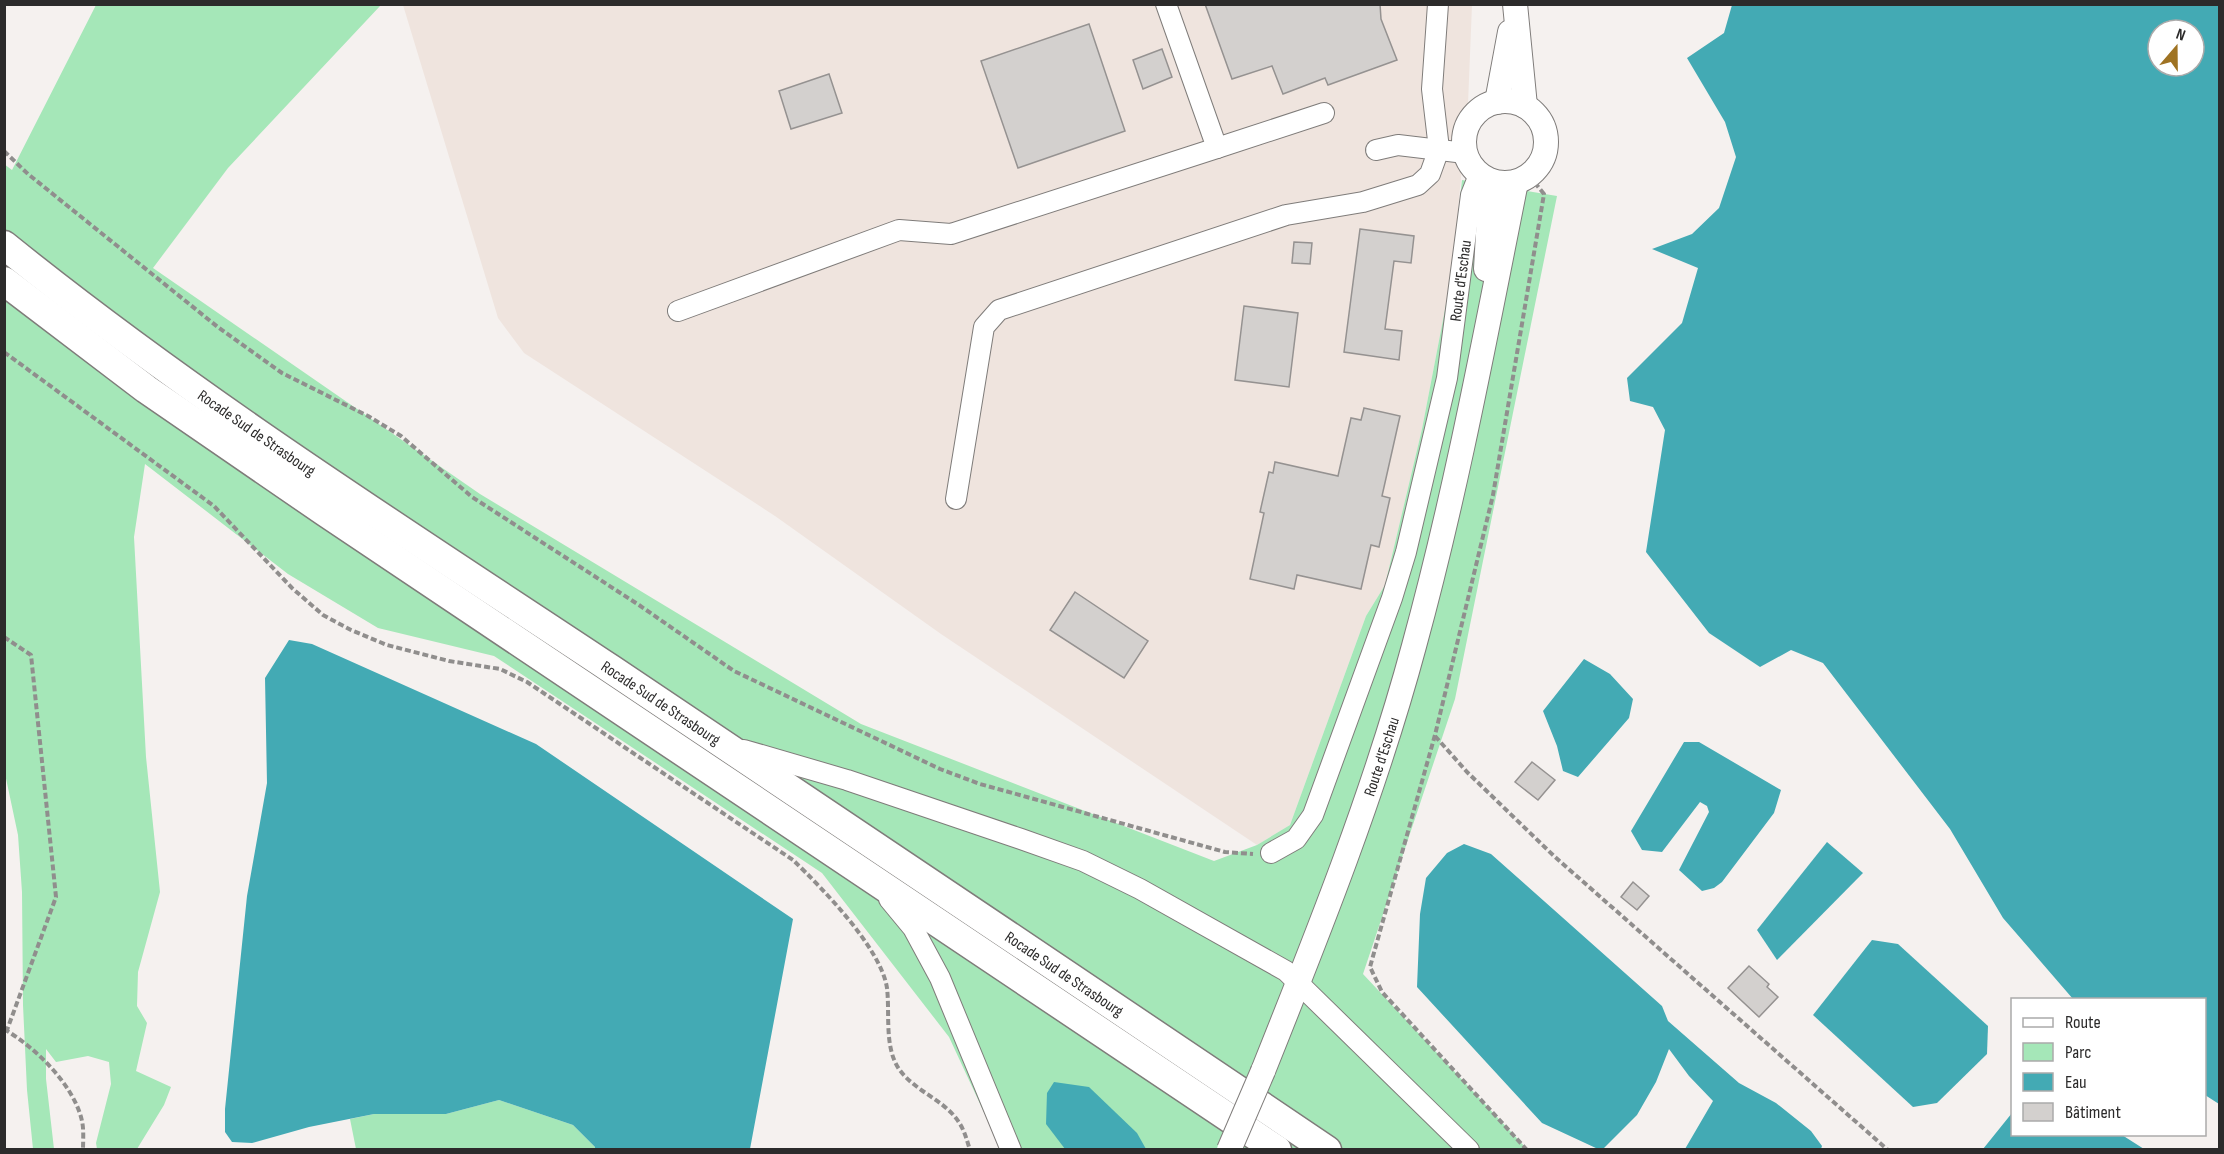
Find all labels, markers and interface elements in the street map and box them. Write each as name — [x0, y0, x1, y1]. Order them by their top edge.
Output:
north arrow — [2146, 18, 2206, 78]
text: N — [2173, 25, 2188, 46]
street label: Route d'Eschau — [1447, 239, 1476, 323]
street label: Rocade Sud de Strasbourg — [194, 386, 319, 481]
street label: Rocade Sud de Strasbourg — [597, 657, 723, 750]
street label: Route d'Eschau — [1360, 715, 1404, 799]
street label: Rocade Sud de Strasbourg — [1001, 928, 1127, 1021]
legend — [2011, 998, 2206, 1136]
text: Route — [2065, 1012, 2101, 1033]
text: Parc — [2065, 1042, 2091, 1063]
text: Eau — [2065, 1072, 2087, 1093]
text: Bâtiment — [2065, 1102, 2121, 1123]

